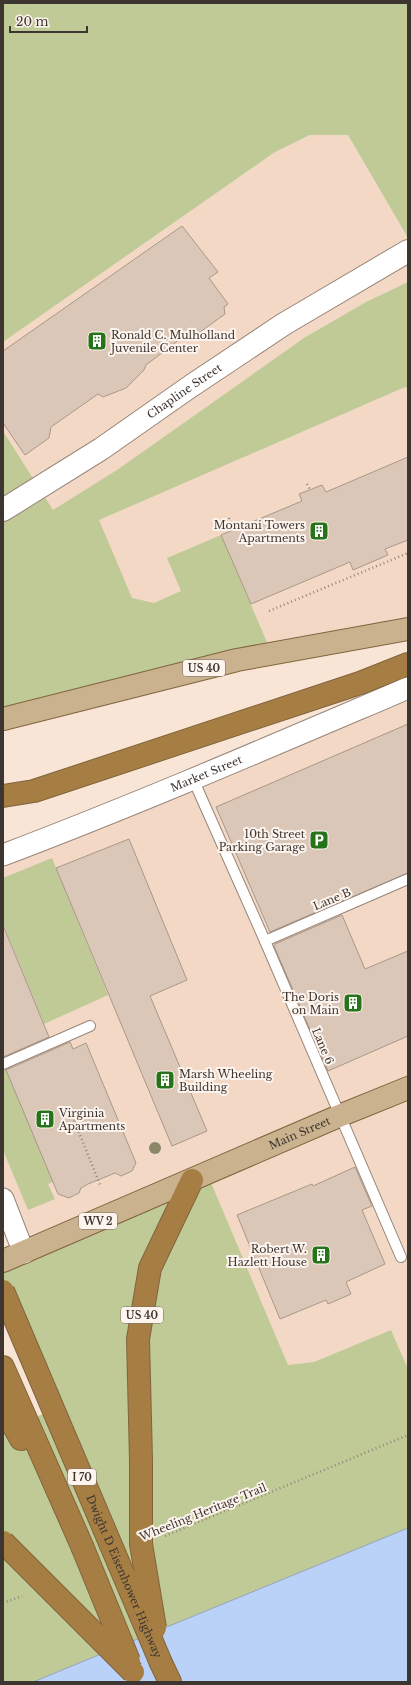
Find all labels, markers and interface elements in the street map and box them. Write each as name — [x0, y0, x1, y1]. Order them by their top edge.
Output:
scale bar — [10, 8, 87, 34]
text: 20 m — [16, 14, 48, 29]
place label: Ronald C. Mulholland Juvenile Center — [109, 328, 236, 355]
building icon: Ronald C. Mulholland Juvenile Center — [86, 330, 108, 352]
street label: Chapline Street — [144, 360, 225, 422]
place label: Montani Towers Apartments — [214, 518, 305, 545]
building icon: Montani Towers Apartments — [308, 520, 330, 542]
road number: US 40 — [183, 660, 225, 676]
street label: Market Street — [168, 752, 245, 795]
place label: 10th Street Parking Garage — [219, 827, 306, 854]
parking icon: 10th Street Parking Garage — [308, 829, 330, 851]
street label: Lane B — [311, 885, 353, 913]
place label: The Doris on Main — [282, 990, 339, 1017]
building icon: The Doris on Main — [342, 992, 364, 1014]
street label: Lane 6 — [309, 1026, 337, 1066]
place label: Marsh Wheeling Building — [179, 1067, 273, 1094]
building icon: Marsh Wheeling Building — [154, 1069, 176, 1091]
place label: Virginia Apartments — [58, 1106, 125, 1133]
building icon: Virginia Apartments — [34, 1108, 56, 1130]
street label: Main Street — [267, 1113, 333, 1152]
road number: WV 2 — [79, 1213, 117, 1229]
place label: Robert W. Hazlett House — [228, 1242, 307, 1269]
building icon: Robert W. Hazlett House — [310, 1244, 332, 1266]
road number: US 40 — [121, 1307, 163, 1323]
road number: I 70 — [68, 1469, 96, 1485]
street label: Wheeling Heritage Trail — [137, 1480, 269, 1544]
street label: Dwight D Eisenhower Highway — [83, 1492, 165, 1660]

